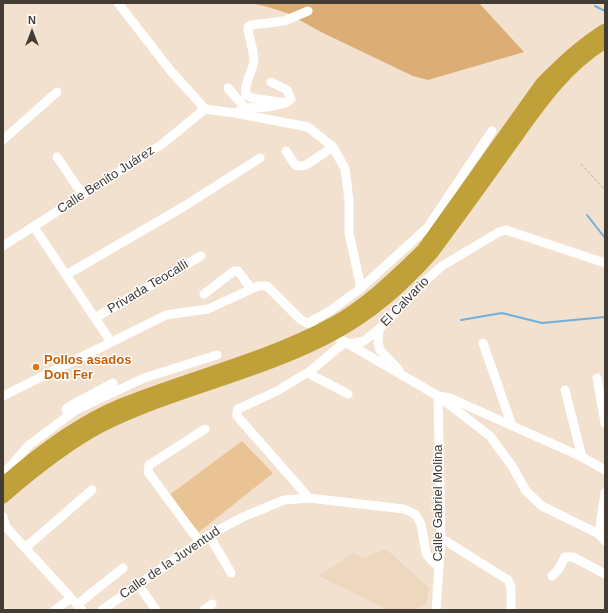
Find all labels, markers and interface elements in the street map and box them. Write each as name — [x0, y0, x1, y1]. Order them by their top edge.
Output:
north arrow — [12, 12, 52, 52]
text: N — [28, 14, 36, 26]
street label: Calle Benito Juárez — [54, 143, 158, 217]
street label: Privada Teocalli — [105, 257, 191, 317]
street label: El Calvario — [378, 274, 432, 330]
place label: Pollos asados Don Fer — [44, 352, 131, 383]
marker: Pollos asados Don Fer — [31, 362, 41, 372]
street label: Calle Gabriel Molina — [430, 444, 446, 562]
street label: Calle de la Juventud — [117, 524, 223, 602]

